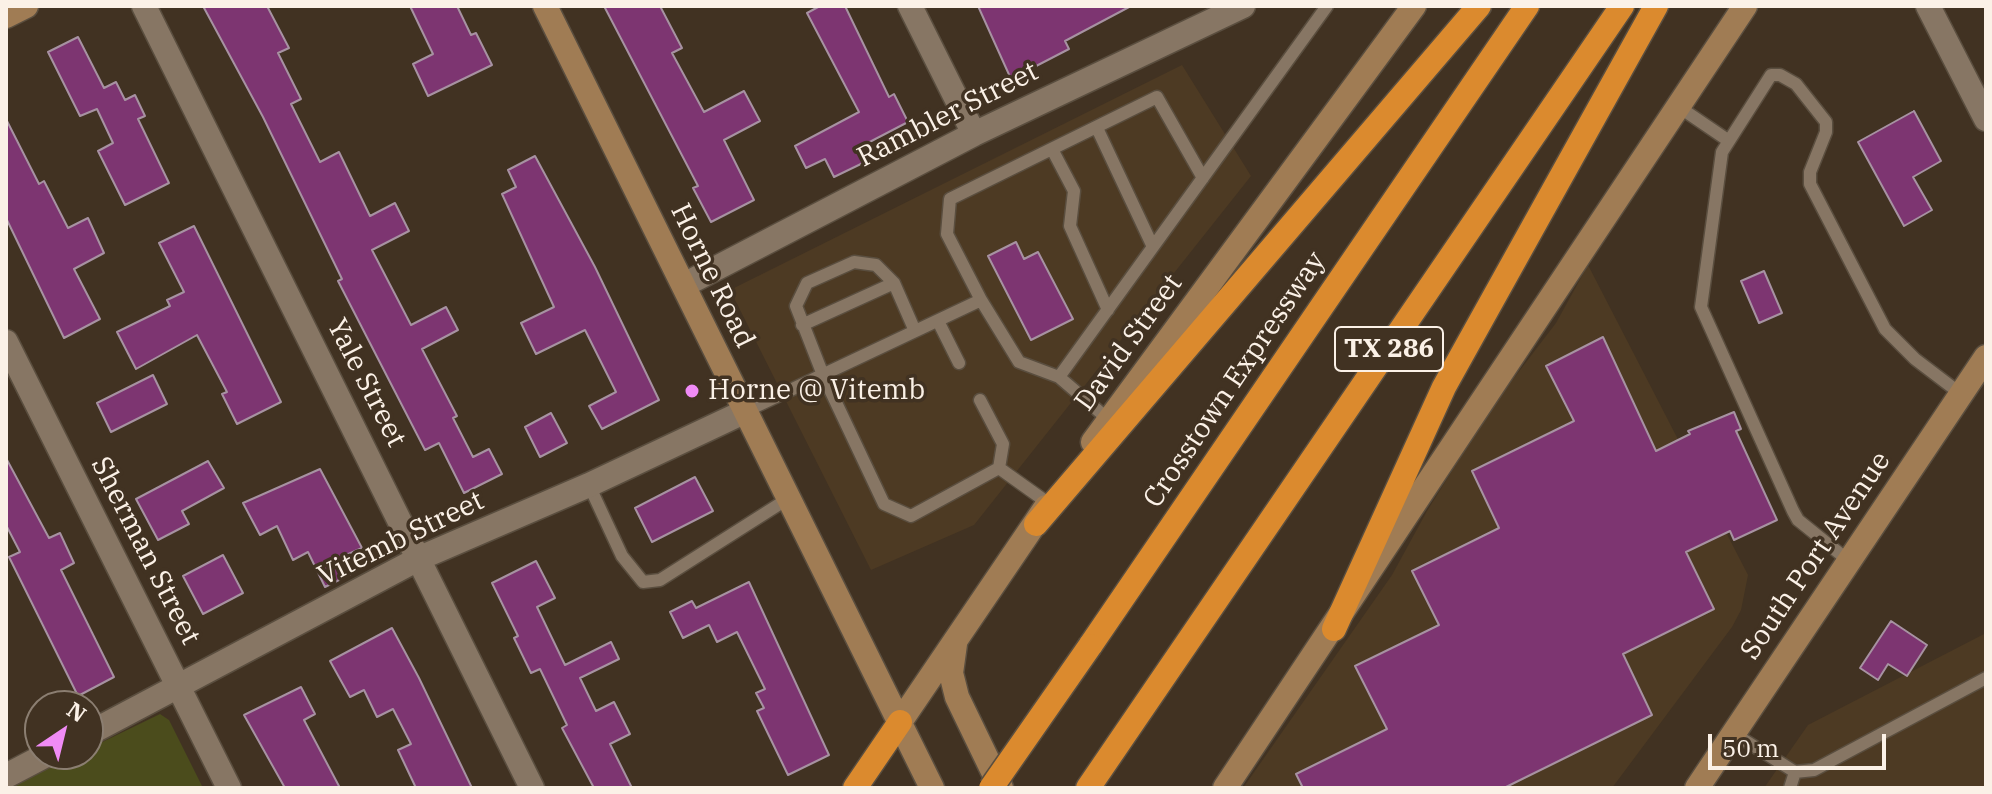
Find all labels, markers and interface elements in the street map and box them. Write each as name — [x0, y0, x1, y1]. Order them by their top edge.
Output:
street label: Rambler Street — [852, 55, 1044, 175]
street label: Horne Road — [663, 198, 761, 354]
street label: Crosstown Expressway — [1137, 246, 1333, 514]
street label: David Street — [1068, 268, 1190, 418]
street label: Yale Street — [319, 313, 413, 453]
road number: TX 286 — [1335, 327, 1443, 371]
place label: Horne @ Vitemb — [708, 374, 925, 408]
marker: Horne @ Vitemb — [683, 382, 701, 400]
street label: South Port Avenue — [1734, 446, 1898, 666]
street label: Sherman Street — [83, 451, 207, 651]
street label: Vitemb Street — [313, 484, 489, 594]
north arrow — [24, 690, 104, 770]
text: N — [61, 695, 92, 728]
scale bar — [1712, 718, 1890, 768]
text: 50 m — [1722, 732, 1779, 764]

